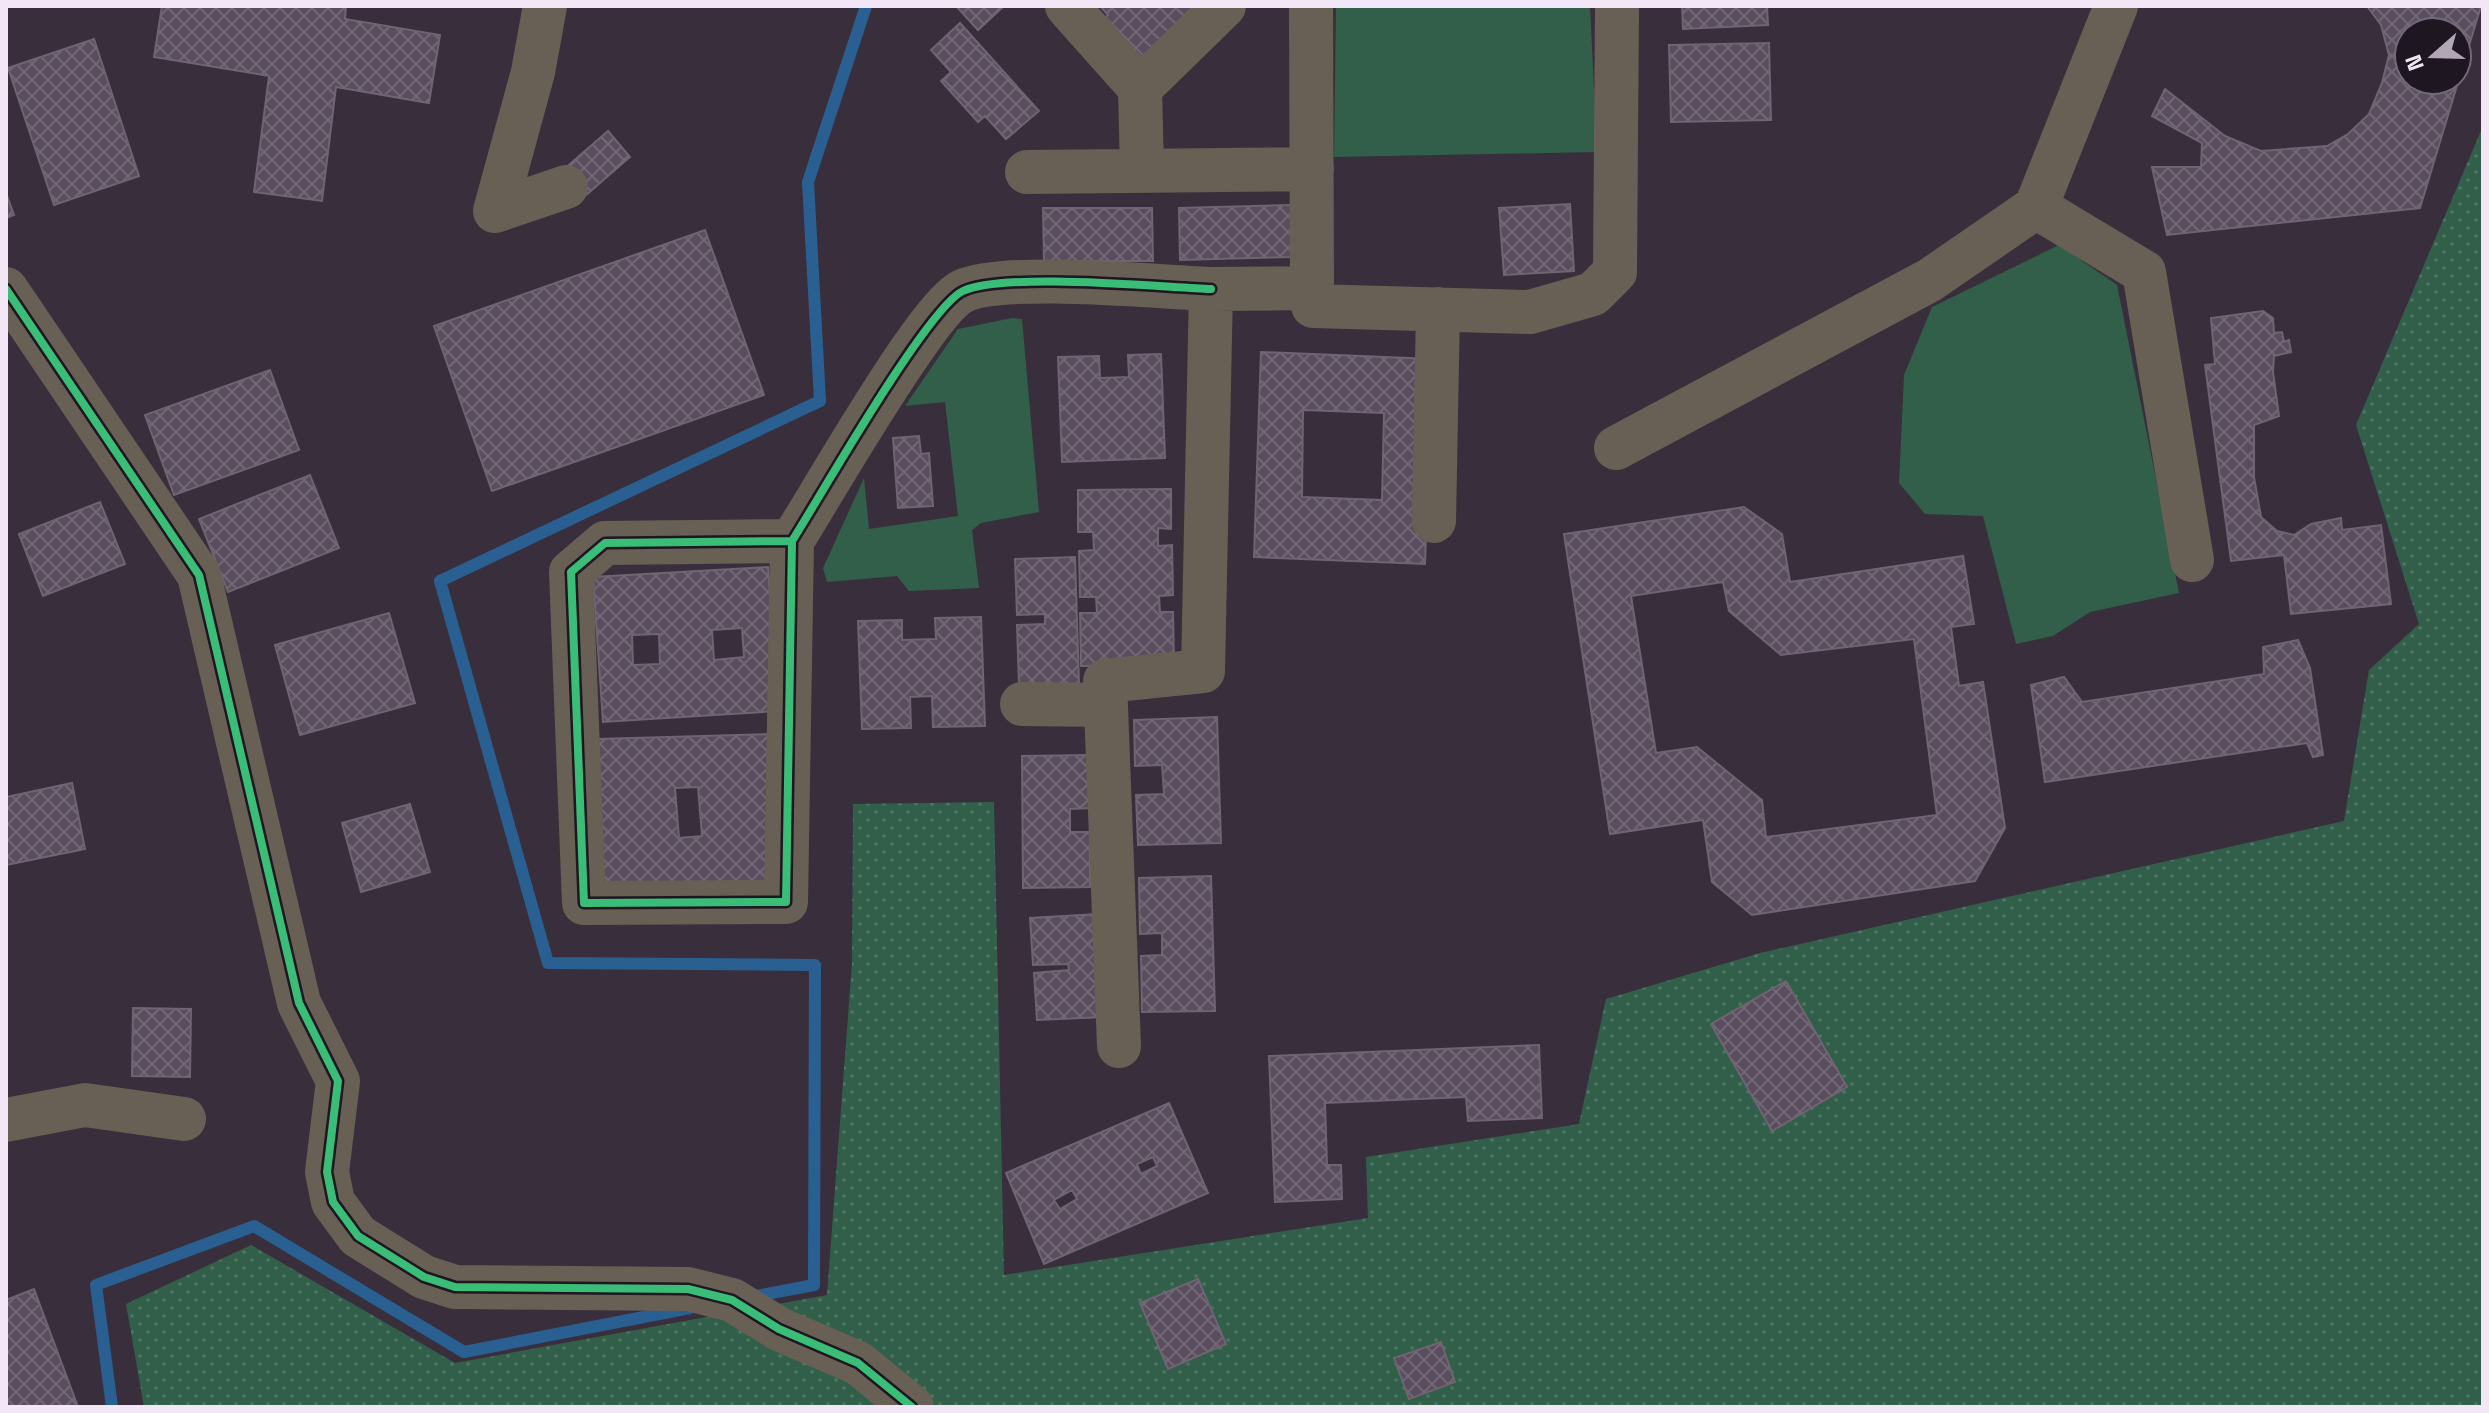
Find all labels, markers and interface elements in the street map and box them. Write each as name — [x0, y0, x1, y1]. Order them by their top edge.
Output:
north arrow — [2393, 16, 2473, 96]
text: N — [2399, 51, 2430, 75]

